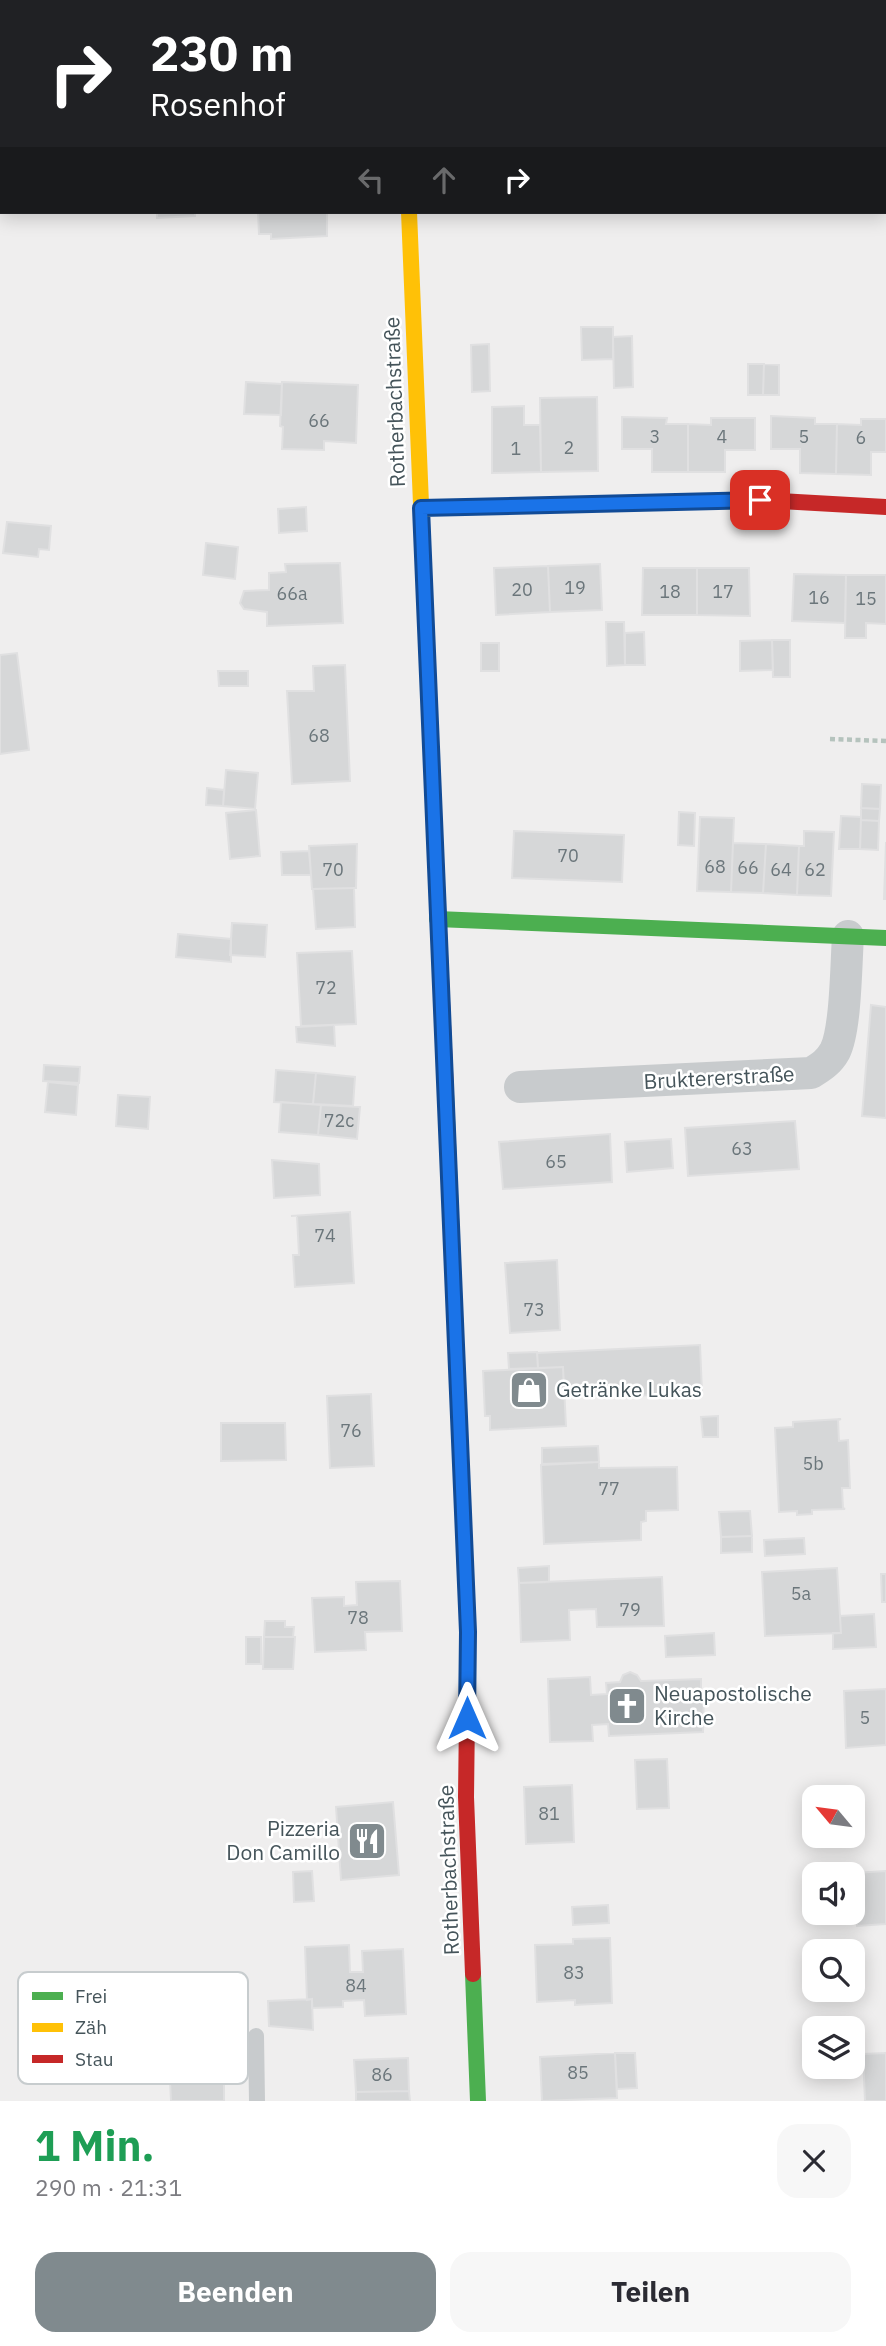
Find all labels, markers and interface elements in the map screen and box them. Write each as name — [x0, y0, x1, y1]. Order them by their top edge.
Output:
text: 230 m — [150, 21, 294, 84]
icon: right — [35, 28, 126, 119]
text: Rosenhof — [150, 83, 286, 125]
icon: left — [352, 161, 390, 199]
icon: ahead — [425, 161, 463, 199]
icon: right — [498, 161, 536, 199]
street label: Rotherbachstraße — [377, 316, 411, 488]
house number: 66 — [308, 409, 330, 432]
house number: 3 — [650, 425, 660, 448]
house number: 4 — [717, 425, 728, 448]
house number: 5 — [799, 425, 809, 448]
house number: 6 — [856, 426, 866, 449]
house number: 2 — [564, 436, 574, 459]
house number: 1 — [511, 437, 521, 460]
pin — [730, 470, 790, 530]
icon: arrive — [741, 481, 779, 519]
house number: 19 — [564, 576, 586, 599]
house number: 20 — [511, 578, 533, 601]
house number: 18 — [659, 580, 681, 603]
house number: 17 — [712, 580, 734, 603]
house number: 66a — [276, 582, 308, 605]
house number: 16 — [808, 586, 830, 609]
house number: 15 — [855, 587, 877, 610]
house number: 68 — [308, 724, 330, 747]
house number: 70 — [557, 844, 579, 867]
house number: 68 — [704, 855, 726, 878]
house number: 66 — [737, 856, 759, 879]
house number: 70 — [322, 858, 344, 881]
house number: 64 — [770, 858, 792, 881]
house number: 62 — [804, 858, 826, 881]
house number: 72 — [315, 976, 337, 999]
street label: Bruktererstraße — [643, 1059, 795, 1095]
house number: 72c — [324, 1109, 354, 1132]
house number: 63 — [731, 1137, 753, 1160]
house number: 65 — [545, 1150, 567, 1173]
house number: 74 — [314, 1224, 336, 1247]
house number: 73 — [523, 1298, 545, 1321]
shop icon: Getränke Lukas — [508, 1369, 550, 1411]
place label: Getränke Lukas — [556, 1375, 702, 1403]
house number: 76 — [340, 1419, 362, 1442]
house number: 5b — [802, 1452, 824, 1475]
house number: 77 — [598, 1477, 620, 1500]
house number: 5a — [791, 1582, 812, 1605]
house number: 79 — [619, 1598, 641, 1621]
house number: 78 — [347, 1606, 369, 1629]
place label: Neuapostolische Kirche — [654, 1679, 812, 1731]
position arrow — [430, 1681, 504, 1755]
church icon: Neuapostolische Kirche — [606, 1685, 648, 1727]
house number: 5 — [860, 1706, 870, 1729]
street label: Rotherbachstraße — [431, 1784, 465, 1956]
north arrow — [802, 1785, 864, 1848]
map controls — [802, 1785, 865, 2079]
house number: 81 — [538, 1802, 560, 1825]
place label: Pizzeria Don Camillo — [226, 1814, 340, 1866]
restaurant icon: Pizzeria Don Camillo — [346, 1820, 388, 1862]
button: sound — [802, 1862, 865, 1925]
button: search — [802, 1939, 865, 2002]
house number: 83 — [563, 1961, 585, 1984]
legend — [18, 1972, 248, 2084]
house number: 84 — [345, 1974, 367, 1997]
text: Frei — [75, 1984, 107, 2008]
text: Zäh — [75, 2015, 107, 2039]
button: layers — [802, 2016, 865, 2079]
text: Stau — [75, 2047, 114, 2071]
house number: 85 — [567, 2061, 589, 2084]
house number: 86 — [371, 2063, 393, 2086]
text: 1 Min. — [35, 2118, 155, 2173]
button: close — [777, 2124, 851, 2198]
text: 290 m · 21:31 — [35, 2172, 182, 2202]
button: Beenden — [35, 2252, 436, 2332]
button: Teilen — [450, 2252, 851, 2332]

